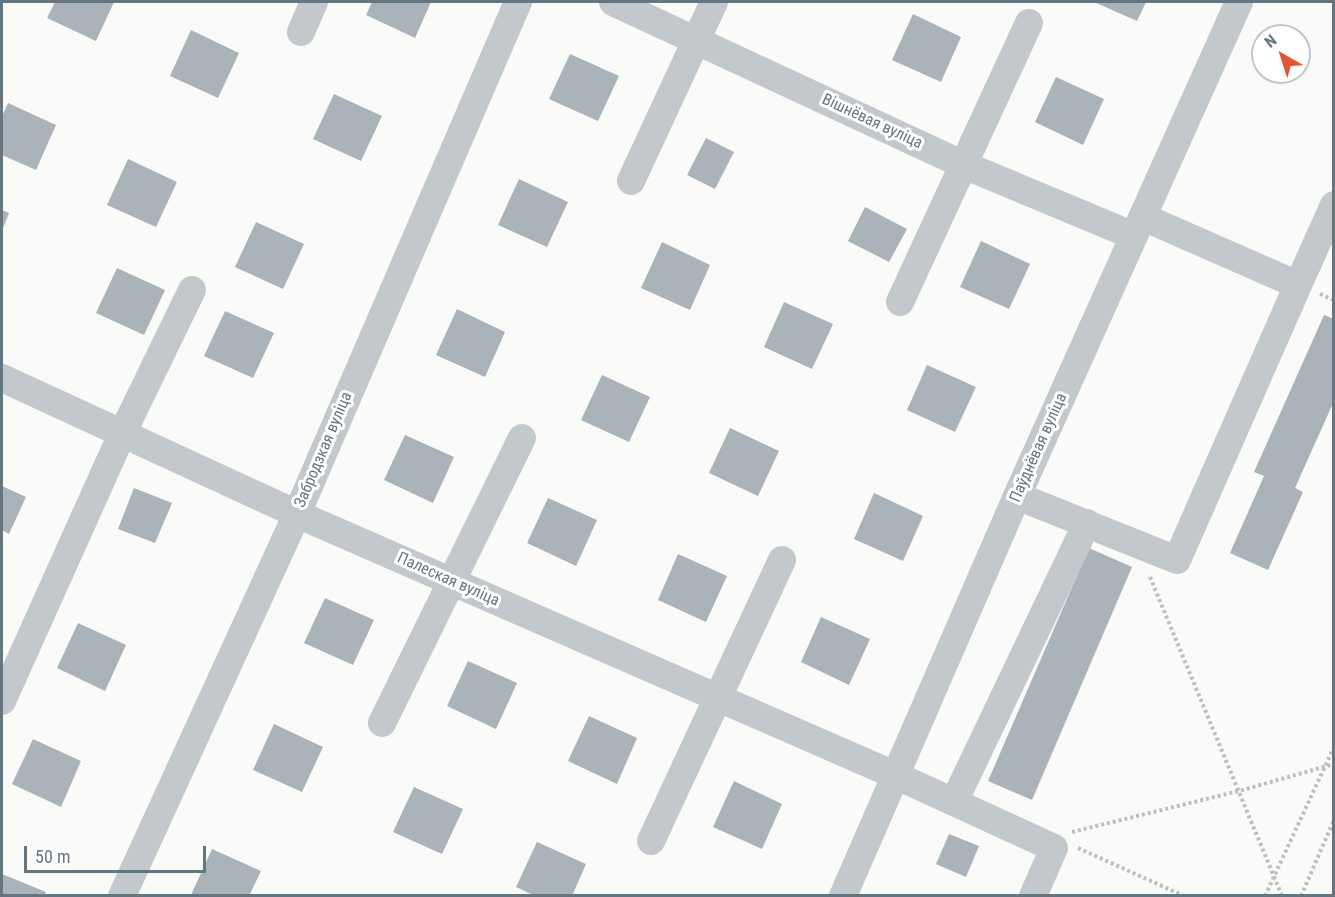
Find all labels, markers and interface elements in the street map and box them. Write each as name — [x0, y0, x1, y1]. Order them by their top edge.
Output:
north arrow — [1251, 24, 1311, 84]
text: N — [1261, 31, 1280, 52]
street label: Вішнёвая вуліца — [819, 90, 925, 154]
street label: Забродзкая вуліца — [291, 389, 357, 511]
street label: Паўднёвая вуліца — [1006, 391, 1072, 505]
street label: Палеская вуліца — [394, 549, 502, 611]
scale bar — [27, 834, 208, 872]
text: 50 m — [35, 846, 70, 867]

